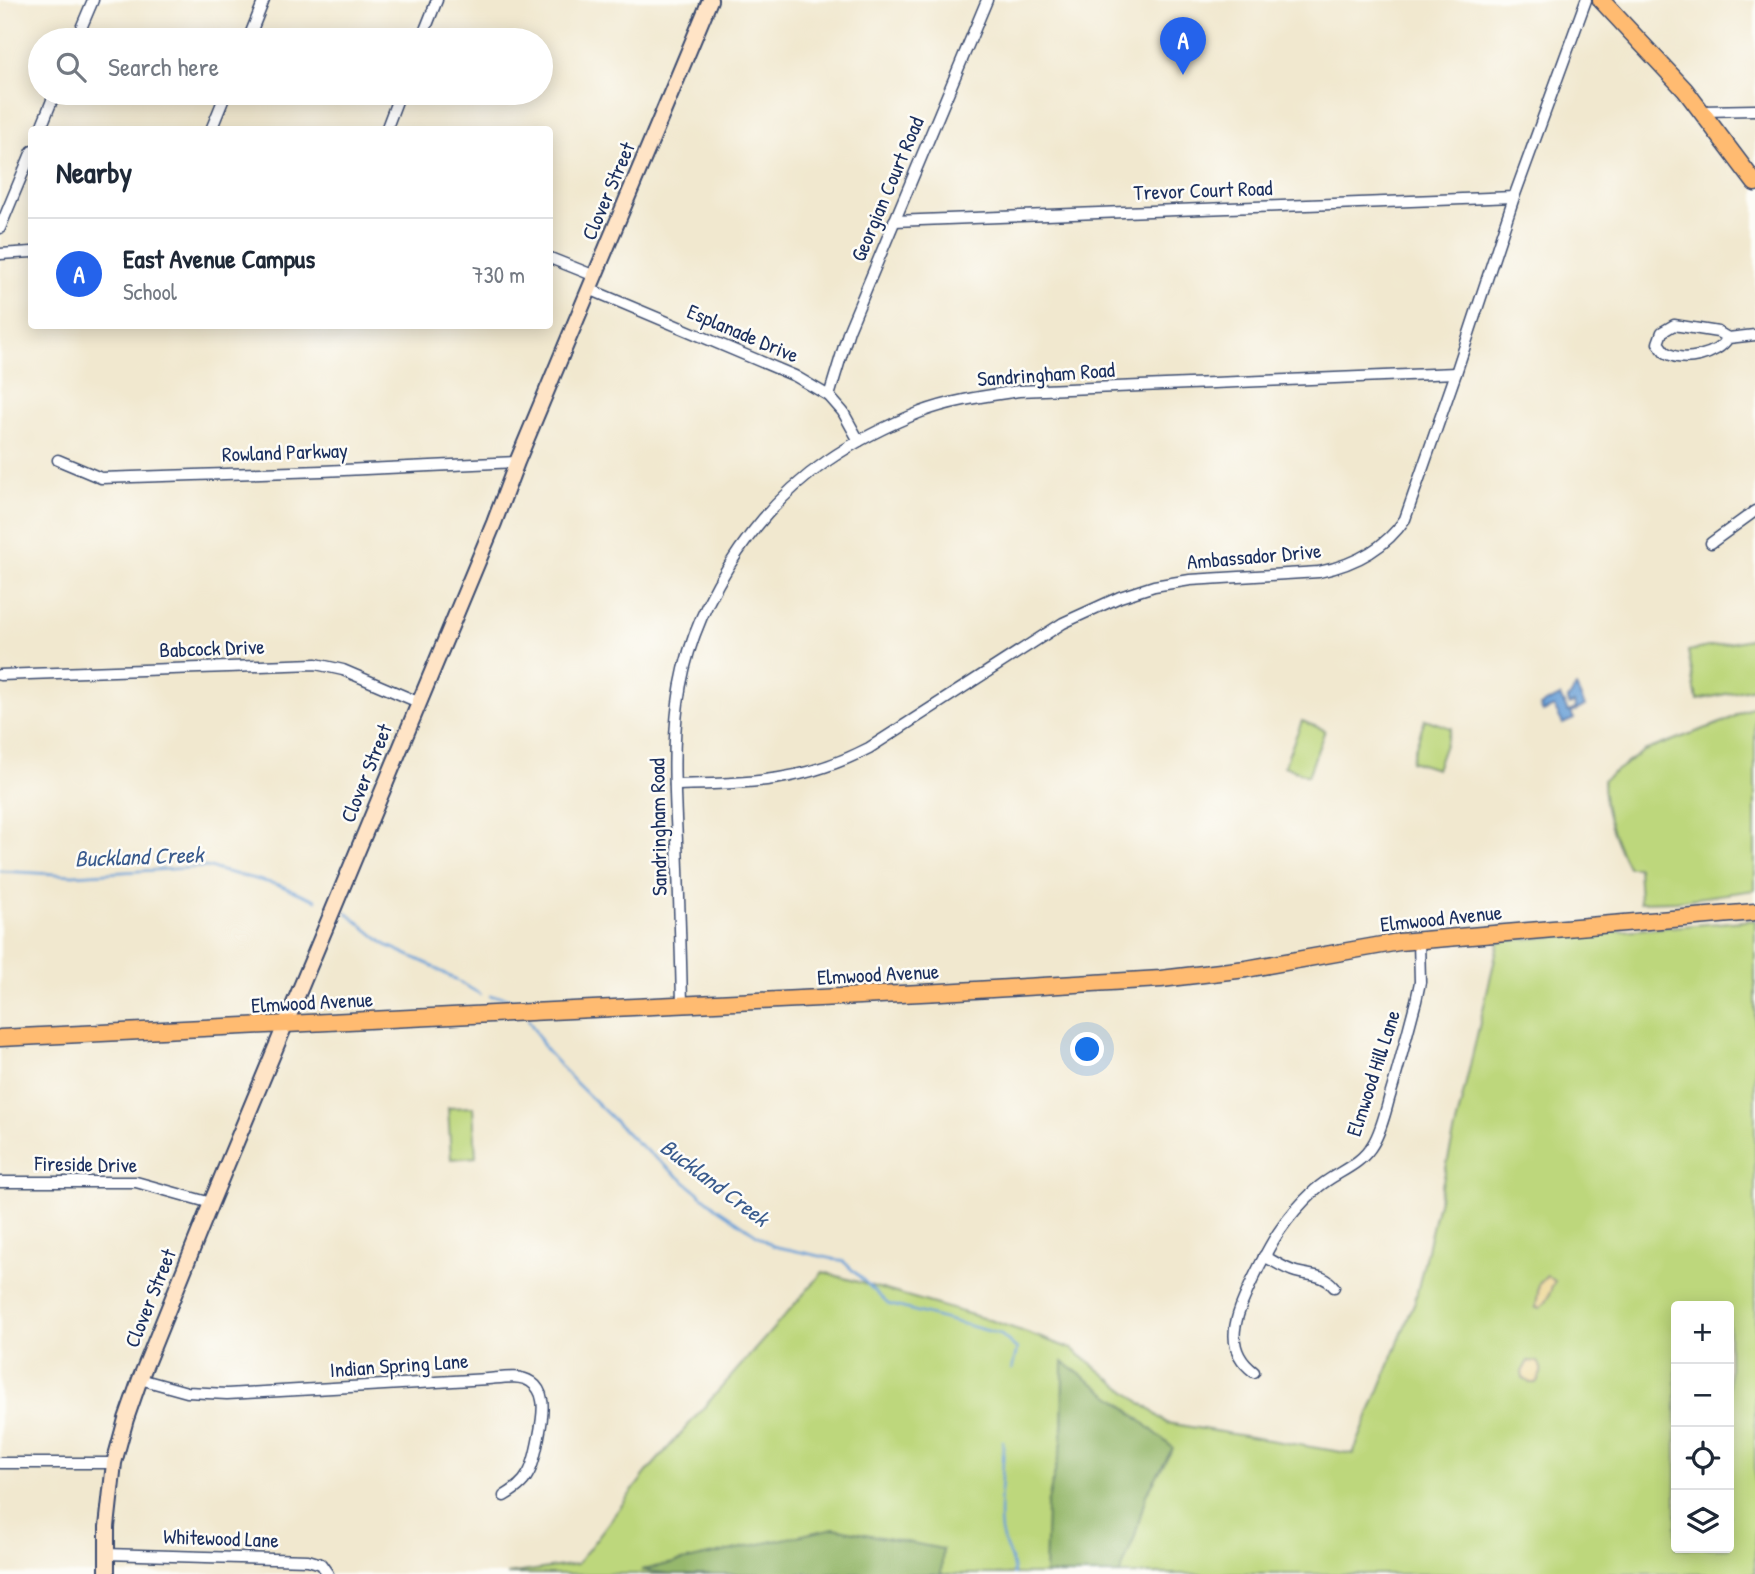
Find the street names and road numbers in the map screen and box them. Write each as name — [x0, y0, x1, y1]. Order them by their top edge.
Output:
street label: Georgian Court Road — [843, 112, 931, 266]
street label: Clover Street — [574, 137, 642, 245]
street label: Trevor Court Road — [1133, 173, 1273, 207]
street label: Esplanade Drive — [683, 296, 803, 370]
street label: Sandringham Road — [976, 355, 1116, 393]
street label: Rowland Parkway — [222, 435, 349, 469]
street label: Ambassador Drive — [1186, 536, 1322, 576]
street label: Babcock Drive — [159, 632, 265, 664]
street label: Clover Street — [333, 719, 399, 827]
street label: Sandringham Road — [642, 758, 674, 896]
street label: Elmwood Avenue — [1379, 897, 1503, 939]
street label: Elmwood Avenue — [816, 956, 940, 992]
street label: Elmwood Avenue — [250, 984, 374, 1020]
street label: Elmwood Hill Lane — [1339, 1006, 1407, 1140]
street label: Fireside Drive — [33, 1149, 138, 1179]
street label: Clover Street — [117, 1244, 183, 1352]
street label: Indian Spring Lane — [329, 1346, 469, 1384]
street label: Whitewood Lane — [163, 1521, 279, 1555]

